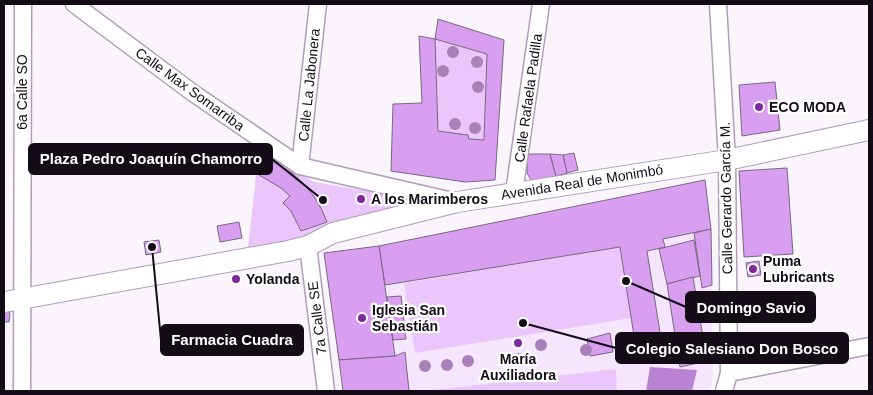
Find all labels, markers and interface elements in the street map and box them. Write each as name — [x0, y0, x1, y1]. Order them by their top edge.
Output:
street label: Calle La Jabonera — [295, 27, 323, 142]
street label: Calle Rafaela Padilla — [511, 32, 545, 163]
street label: Calle Max Somarriba — [132, 44, 248, 134]
street label: 6a Calle SO — [14, 54, 30, 130]
place label: ECO MODA — [769, 99, 846, 115]
marker: ECO MODA — [753, 101, 765, 113]
street label: Calle Gerardo García M. — [717, 122, 735, 274]
callout: Plaza Pedro Joaquín Chamorro — [29, 144, 272, 174]
text: Plaza Pedro Joaquín Chamorro — [40, 150, 262, 167]
street label: Avenida Real de Monimbó — [500, 161, 664, 203]
place label: A los Marimberos — [371, 191, 488, 207]
marker: A los Marimberos — [355, 193, 367, 205]
place label: Puma Lubricants — [763, 253, 835, 285]
marker: Puma Lubricants — [747, 263, 759, 275]
place label: Yolanda — [246, 271, 300, 287]
marker: Yolanda — [230, 273, 242, 285]
street label: 7a Calle SE — [305, 280, 329, 356]
callout: Domingo Savio — [686, 292, 815, 322]
text: Domingo Savio — [696, 299, 806, 316]
place label: Iglesia San Sebastián — [372, 302, 445, 334]
marker: Iglesia San Sebastián — [356, 312, 368, 324]
callout: Farmacia Cuadra — [161, 325, 303, 355]
text: Farmacia Cuadra — [171, 331, 294, 348]
callout: Colegio Salesiano Don Bosco — [616, 333, 848, 363]
marker: María Auxiliadora — [512, 337, 524, 349]
text: Colegio Salesiano Don Bosco — [626, 340, 838, 357]
place label: María Auxiliadora — [480, 351, 556, 383]

